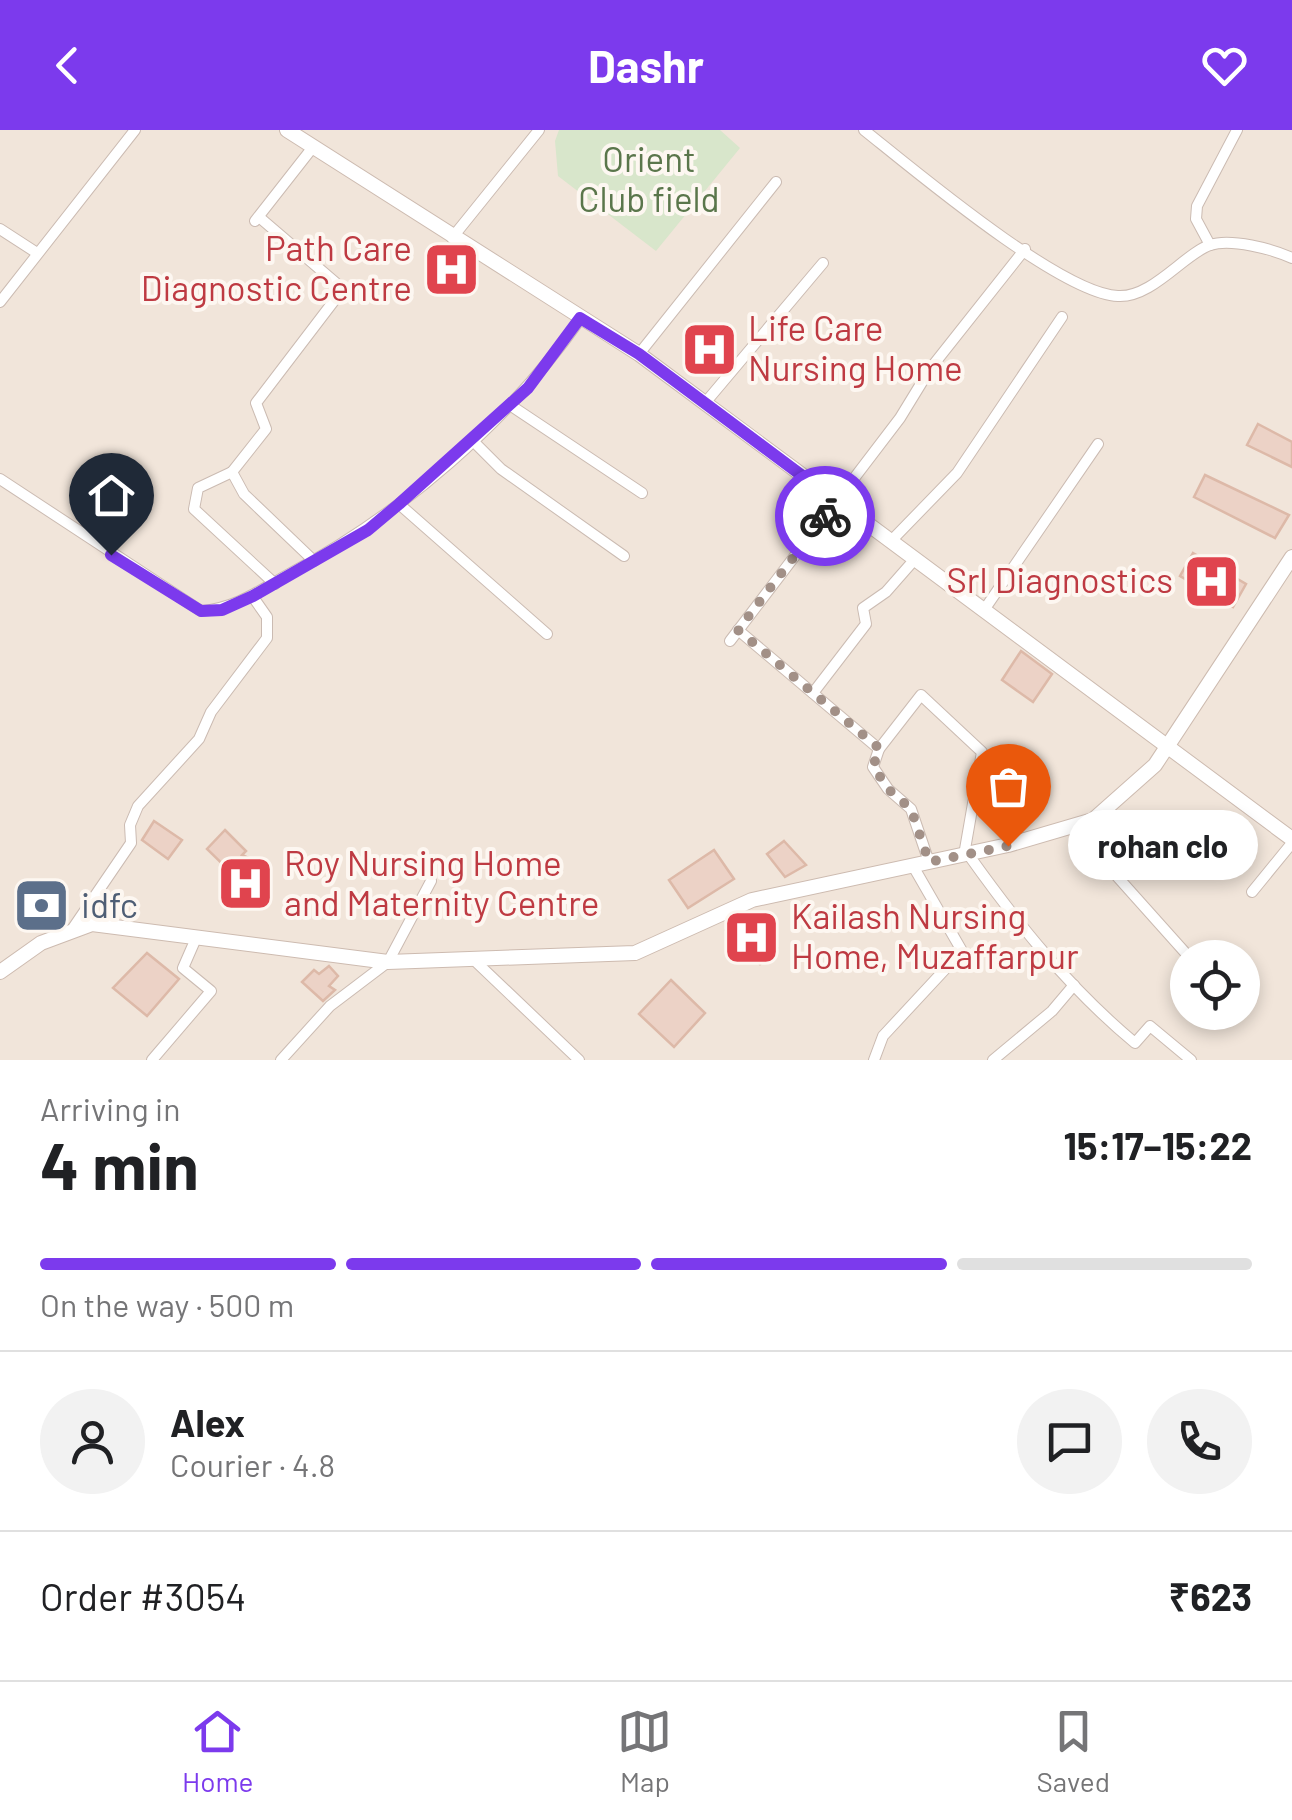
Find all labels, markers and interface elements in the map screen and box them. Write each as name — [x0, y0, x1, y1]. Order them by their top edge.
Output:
icon: back — [40, 38, 95, 93]
text: Dashr — [588, 38, 704, 92]
icon: heart — [1197, 38, 1252, 93]
park label: Orient Club field — [578, 137, 720, 219]
place label: Path Care Diagnostic Centre — [141, 226, 412, 308]
hospital icon: Path Care Diagnostic Centre — [421, 239, 481, 299]
place label: Life Care Nursing Home — [748, 306, 963, 388]
hospital icon: Life Care Nursing Home — [679, 319, 739, 379]
pin — [69, 453, 154, 556]
courier — [775, 466, 875, 566]
icon: home — [84, 468, 139, 523]
icon: bike — [798, 489, 853, 544]
hospital icon: Srl Diagnostics — [1182, 551, 1242, 611]
place label: Srl Diagnostics — [946, 558, 1173, 600]
pin — [966, 744, 1051, 847]
icon: bag — [981, 759, 1036, 814]
callout: rohan clo — [1068, 811, 1258, 881]
text: rohan clo — [1098, 826, 1228, 864]
place label: Roy Nursing Home and Maternity Centre — [284, 841, 599, 923]
hospital icon: Roy Nursing Home and Maternity Centre — [215, 854, 275, 914]
bank icon: idfc — [12, 876, 72, 936]
place label: idfc — [81, 883, 138, 925]
place label: Kailash Nursing Home, Muzaffarpur — [791, 894, 1079, 976]
hospital icon: Kailash Nursing Home, Muzaffarpur — [722, 907, 782, 967]
map controls — [1170, 940, 1260, 1030]
button: locate — [1170, 940, 1260, 1030]
text: Arriving in — [40, 1089, 180, 1127]
text: 15:17–15:22 — [1064, 1122, 1252, 1168]
text: 4 min — [40, 1125, 199, 1203]
text: On the way · 500 m — [40, 1285, 294, 1323]
button: person — [40, 1389, 145, 1494]
button: chat — [1017, 1389, 1122, 1494]
button: phone — [1147, 1389, 1252, 1494]
text: Alex — [170, 1399, 245, 1445]
text: Courier · 4.8 — [170, 1445, 335, 1483]
text: Order #3054 — [40, 1573, 246, 1619]
text: ₹623 — [1169, 1573, 1252, 1619]
tab: Home — [182, 1704, 253, 1798]
tab: Map — [617, 1704, 672, 1798]
tab: Saved — [1037, 1704, 1110, 1798]

